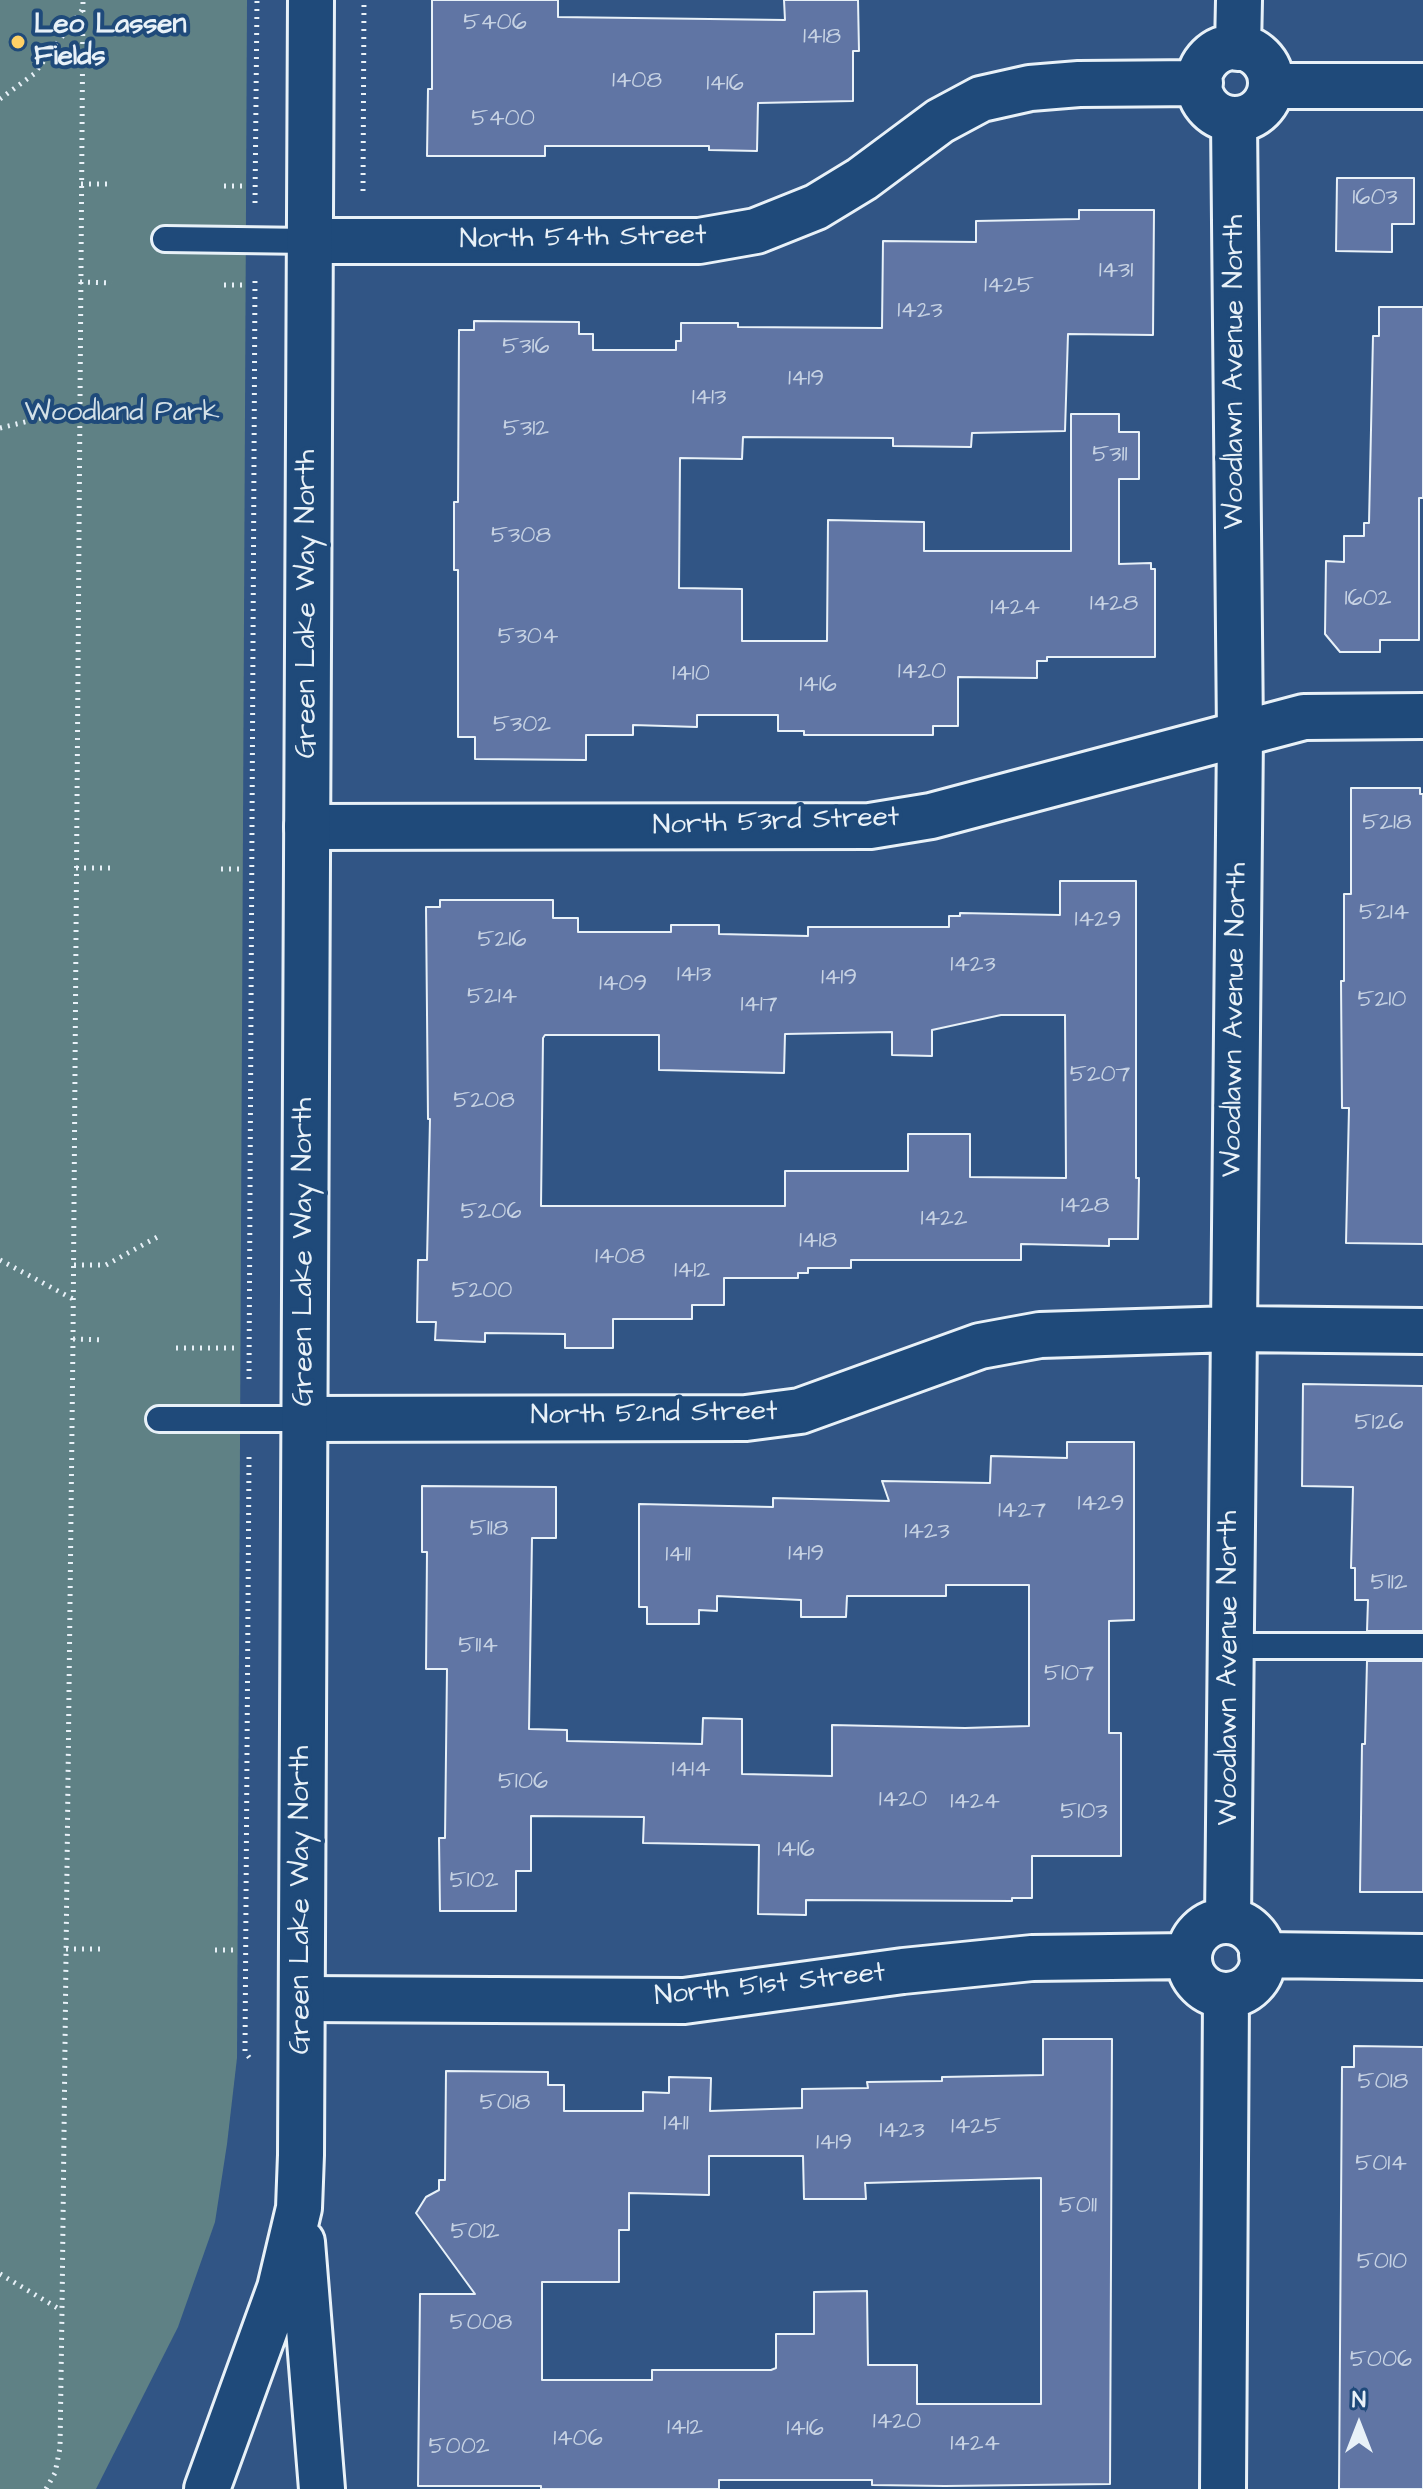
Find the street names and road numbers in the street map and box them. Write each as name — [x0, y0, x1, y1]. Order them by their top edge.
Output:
street label: Woodlawn Avenue North — [1219, 215, 1253, 529]
street label: North 54th Street — [459, 220, 707, 258]
street label: Green Lake Way North — [291, 450, 325, 758]
street label: North 53rd Street — [652, 802, 900, 844]
street label: Woodlawn Avenue North — [1216, 862, 1256, 1178]
street label: Green Lake Way North — [288, 1098, 322, 1406]
street label: North 52nd Street — [530, 1396, 778, 1434]
street label: Woodlawn Avenue North — [1213, 1511, 1247, 1825]
street label: Green Lake Way North — [285, 1746, 319, 2054]
street label: North 51st Street — [653, 1957, 887, 2015]

